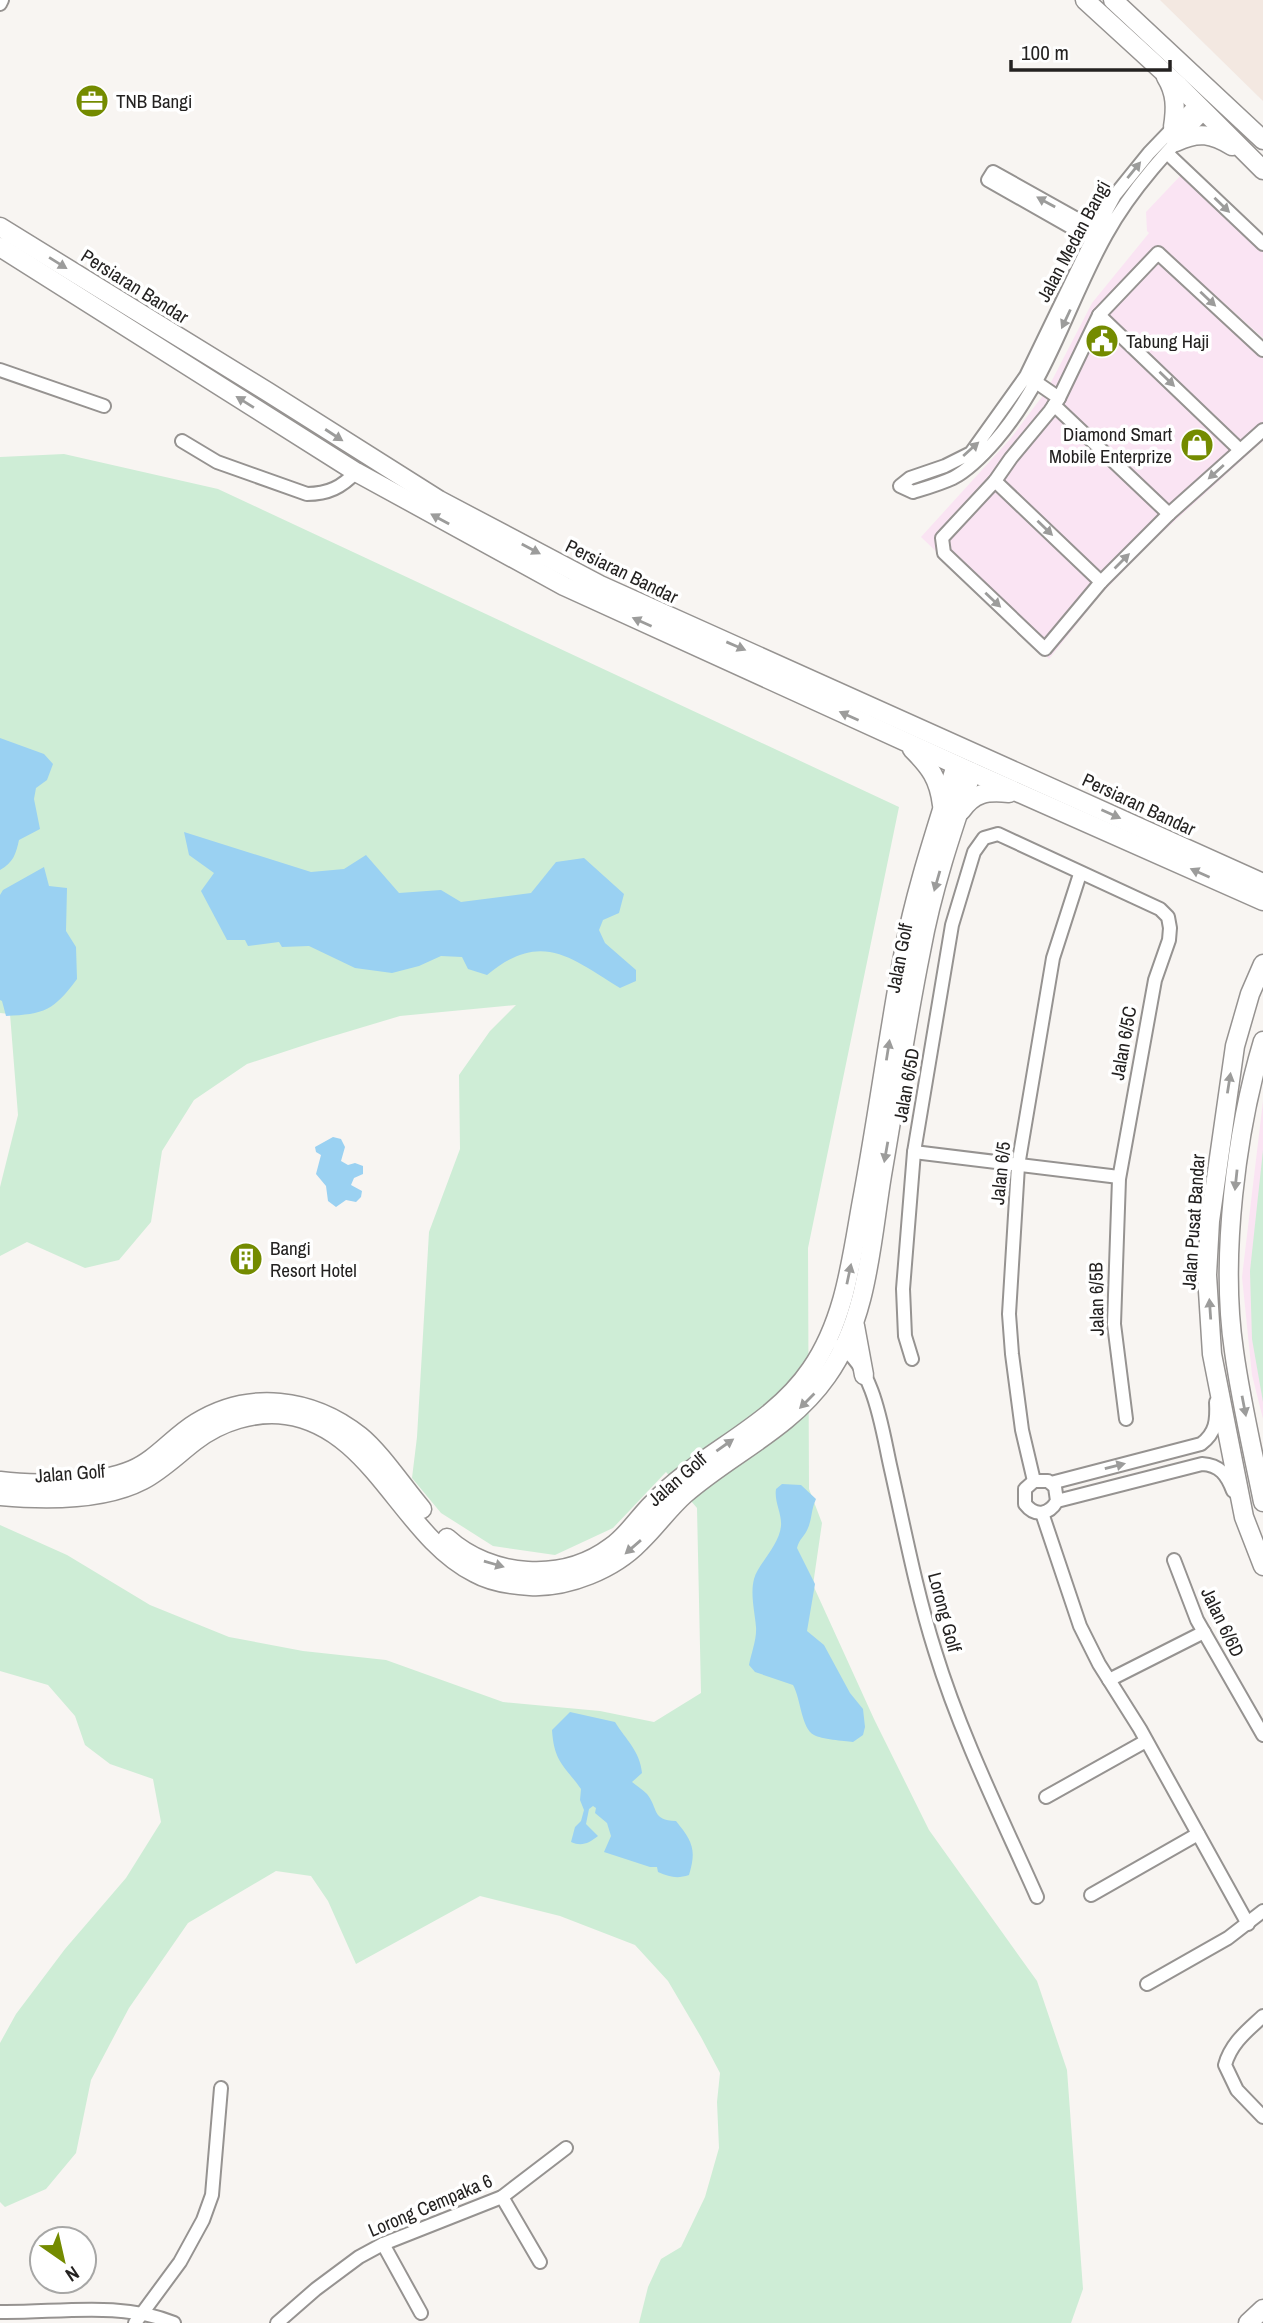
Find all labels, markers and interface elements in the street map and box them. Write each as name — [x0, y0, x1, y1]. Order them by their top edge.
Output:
scale bar — [1011, 28, 1170, 72]
text: 100 m — [1021, 38, 1069, 67]
office icon: TNB Bangi — [73, 82, 111, 120]
place label: TNB Bangi — [116, 88, 192, 114]
one-way arrow — [1127, 162, 1142, 180]
street label: Jalan Medan Bangi — [1030, 176, 1116, 306]
one-way arrow — [1036, 196, 1056, 208]
one-way arrow — [1213, 196, 1230, 212]
street label: Persiaran Bandar — [76, 243, 194, 330]
one-way arrow — [48, 257, 68, 270]
one-way arrow — [1199, 291, 1217, 307]
one-way arrow — [1061, 309, 1072, 329]
public building icon: Tabung Haji — [1083, 322, 1121, 360]
place label: Tabung Haji — [1126, 328, 1209, 354]
one-way arrow — [1158, 371, 1175, 388]
one-way arrow — [235, 395, 255, 408]
place label: Diamond Smart Mobile Enterprize — [1049, 421, 1173, 469]
shop icon: Diamond Smart Mobile Enterprize — [1178, 426, 1216, 464]
one-way arrow — [325, 429, 344, 442]
one-way arrow — [962, 441, 980, 457]
one-way arrow — [1208, 463, 1225, 479]
one-way arrow — [430, 513, 449, 525]
one-way arrow — [1036, 520, 1053, 537]
street label: Persiaran Bandar — [561, 533, 683, 610]
one-way arrow — [521, 543, 541, 555]
one-way arrow — [1114, 552, 1131, 569]
one-way arrow — [984, 591, 1001, 607]
one-way arrow — [632, 616, 652, 628]
one-way arrow — [726, 640, 747, 651]
one-way arrow — [839, 710, 860, 721]
street label: Persiaran Bandar — [1078, 766, 1201, 842]
one-way arrow — [1101, 808, 1121, 820]
one-way arrow — [1190, 867, 1211, 878]
one-way arrow — [931, 870, 942, 892]
street label: Jalan Golf — [880, 920, 919, 995]
street label: Jalan 6/5C — [1104, 1004, 1142, 1082]
one-way arrow — [883, 1039, 894, 1061]
street label: Jalan 6/5D — [887, 1046, 925, 1124]
one-way arrow — [1224, 1072, 1235, 1094]
street label: Jalan 6/5 — [984, 1140, 1016, 1206]
one-way arrow — [880, 1141, 891, 1163]
street label: Jalan Pusat Bandar — [1175, 1152, 1211, 1291]
one-way arrow — [1231, 1169, 1242, 1191]
place label: Bangi Resort Hotel — [270, 1235, 357, 1283]
building icon: Bangi Resort Hotel — [227, 1240, 265, 1278]
street label: Jalan 6/5B — [1082, 1262, 1110, 1336]
one-way arrow — [843, 1263, 854, 1285]
one-way arrow — [1204, 1298, 1215, 1320]
one-way arrow — [798, 1393, 815, 1410]
one-way arrow — [1239, 1395, 1250, 1417]
one-way arrow — [716, 1438, 734, 1452]
street label: Jalan Golf — [642, 1446, 713, 1512]
street label: Jalan Golf — [34, 1458, 107, 1488]
one-way arrow — [1104, 1460, 1126, 1471]
one-way arrow — [625, 1539, 642, 1554]
one-way arrow — [483, 1559, 505, 1570]
street label: Lorong Golf — [922, 1569, 968, 1655]
street label: Jalan 6/6D — [1195, 1583, 1251, 1661]
street label: Lorong Cempaka 6 — [364, 2167, 496, 2243]
north arrow — [28, 2225, 98, 2295]
text: N — [61, 2260, 84, 2288]

